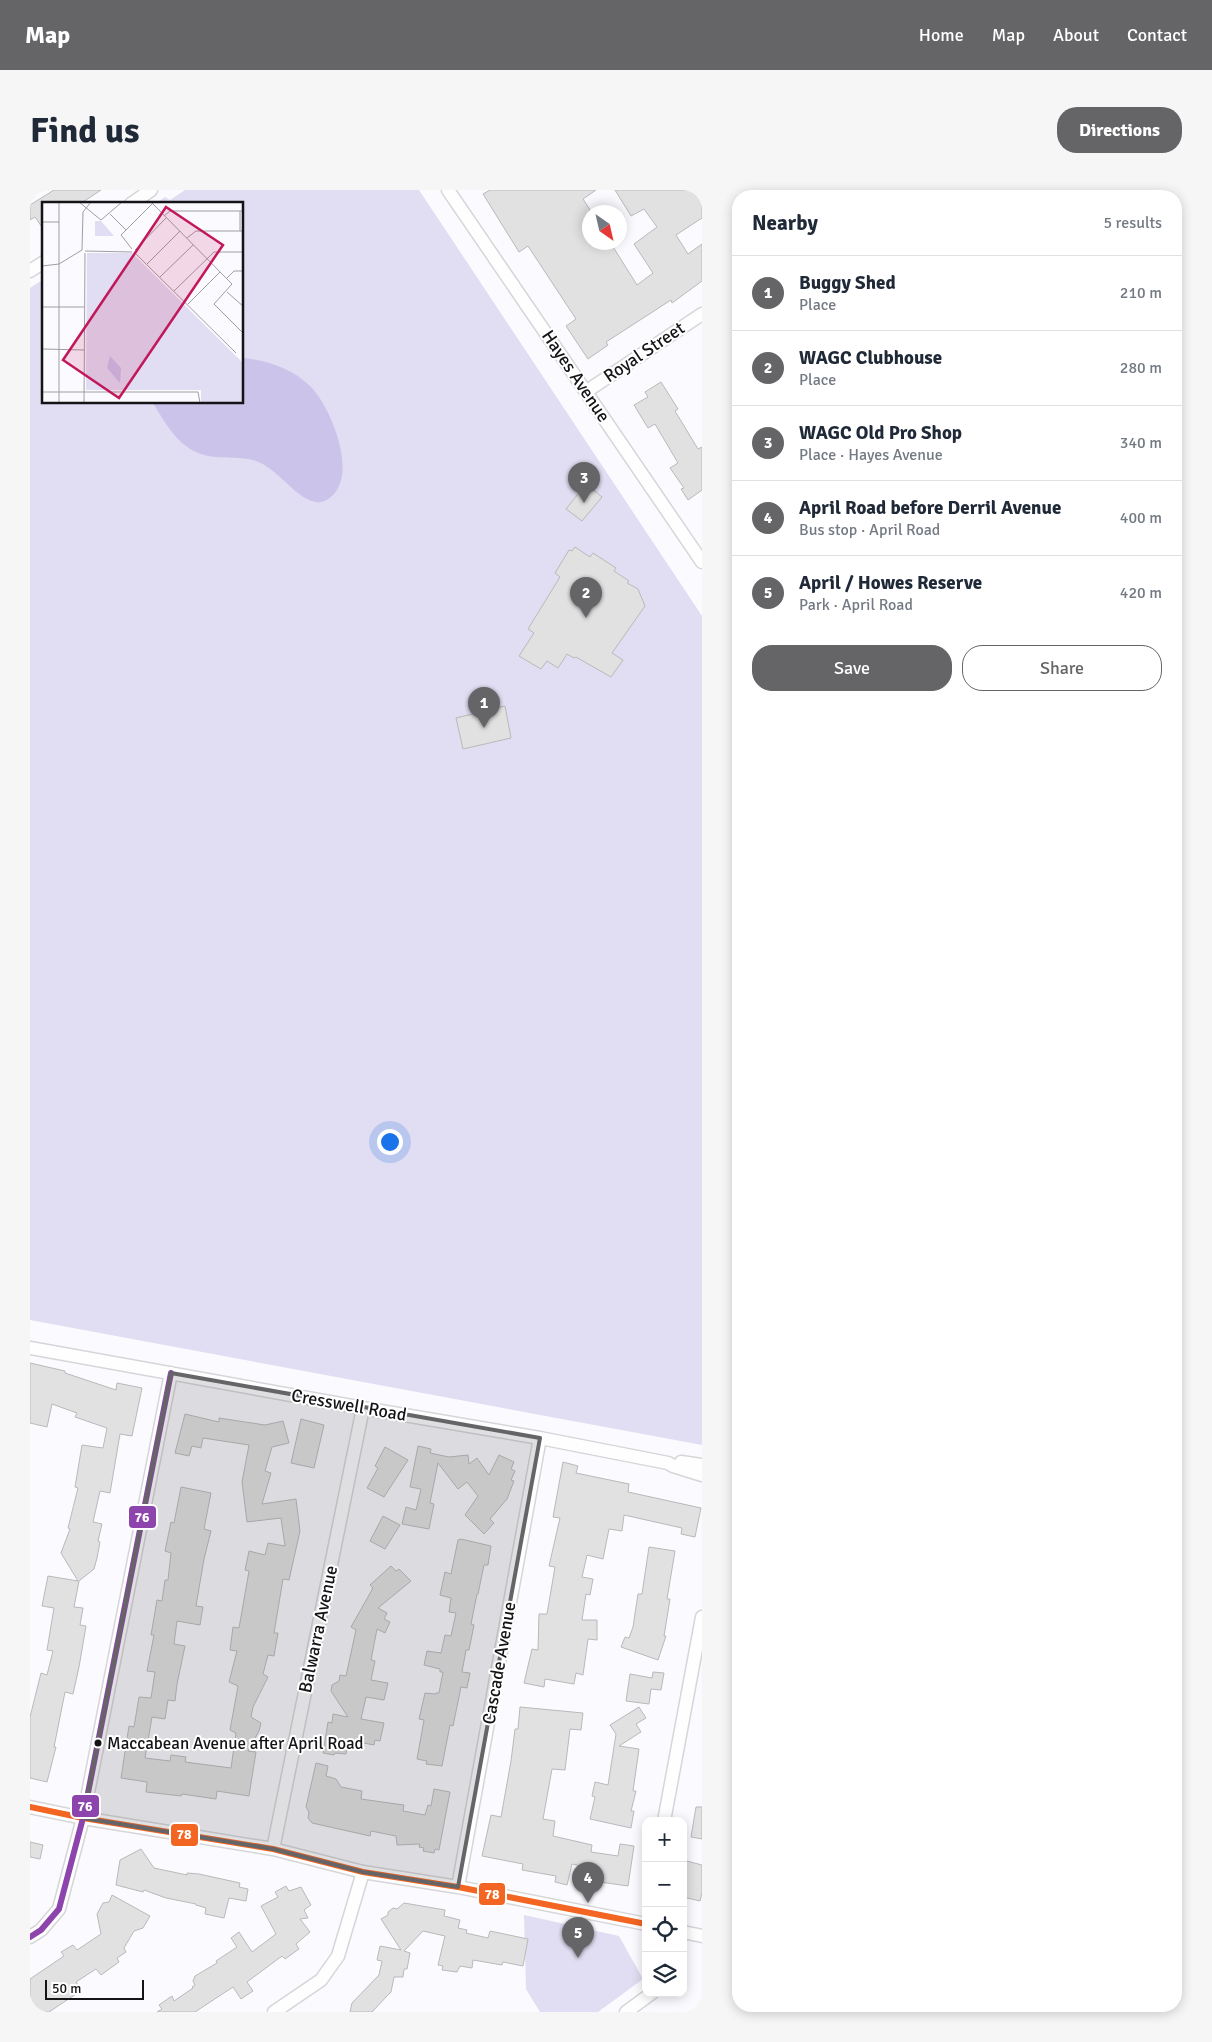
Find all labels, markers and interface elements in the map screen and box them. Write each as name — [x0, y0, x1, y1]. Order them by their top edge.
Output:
text: Map — [25, 20, 70, 50]
text: Home — [919, 24, 964, 46]
text: Map — [992, 24, 1025, 46]
text: About — [1053, 24, 1099, 46]
text: Contact — [1127, 24, 1187, 46]
button: Directions — [1057, 107, 1182, 153]
text: Find us — [30, 109, 140, 152]
inset map — [42, 202, 244, 404]
north arrow — [582, 205, 627, 250]
text: Nearby — [752, 210, 818, 236]
text: 5 results — [1103, 213, 1162, 233]
text: Buggy Shed — [799, 271, 896, 295]
text: 1 — [764, 283, 772, 303]
text: 210 m — [1120, 283, 1162, 303]
text: Place — [799, 295, 836, 315]
street label: Royal Street — [599, 317, 689, 387]
street label: Hayes Avenue — [537, 326, 615, 426]
text: WAGC Clubhouse — [799, 346, 942, 370]
text: 2 — [764, 358, 772, 378]
text: 280 m — [1120, 358, 1162, 378]
text: Place — [799, 370, 836, 390]
text: WAGC Old Pro Shop — [799, 421, 962, 445]
text: 3 — [764, 433, 772, 453]
text: 340 m — [1120, 433, 1162, 453]
text: Place · Hayes Avenue — [799, 445, 943, 465]
pin: 3 — [568, 462, 600, 503]
text: April Road before Derril Avenue — [799, 496, 1061, 520]
text: 4 — [764, 508, 772, 528]
text: 400 m — [1120, 508, 1162, 528]
text: Bus stop · April Road — [799, 520, 940, 540]
text: April / Howes Reserve — [799, 571, 982, 595]
pin: 2 — [570, 577, 602, 618]
text: 5 — [764, 583, 772, 603]
text: 420 m — [1120, 583, 1162, 603]
text: Park · April Road — [799, 595, 913, 615]
button: Save — [752, 645, 952, 691]
button: Share — [962, 645, 1162, 691]
pin: 1 — [468, 687, 500, 728]
your location — [377, 1129, 403, 1155]
street label: Cresswell Road — [290, 1384, 408, 1426]
line badge: 76 — [128, 1505, 157, 1529]
text: 76 — [134, 1509, 150, 1526]
street label: Balwarra Avenue — [294, 1563, 342, 1695]
street label: Cascade Avenue — [477, 1600, 521, 1726]
place label: Maccabean Avenue after April Road — [107, 1733, 364, 1754]
marker: Maccabean Avenue after April Road — [93, 1738, 103, 1748]
line badge: 76 — [71, 1794, 100, 1818]
text: 76 — [77, 1798, 93, 1815]
map controls — [642, 1817, 687, 1997]
button: + — [642, 1817, 687, 1862]
line badge: 78 — [170, 1823, 199, 1847]
text: 78 — [176, 1826, 192, 1843]
pin: 4 — [572, 1862, 604, 1903]
button: − — [642, 1862, 687, 1907]
line badge: 78 — [478, 1882, 506, 1906]
text: 78 — [484, 1886, 500, 1903]
button: locate — [642, 1907, 687, 1952]
pin: 5 — [562, 1917, 594, 1958]
button: layers — [642, 1952, 687, 1997]
scale bar — [45, 1977, 144, 2000]
text: 50 m — [52, 1980, 81, 1997]

